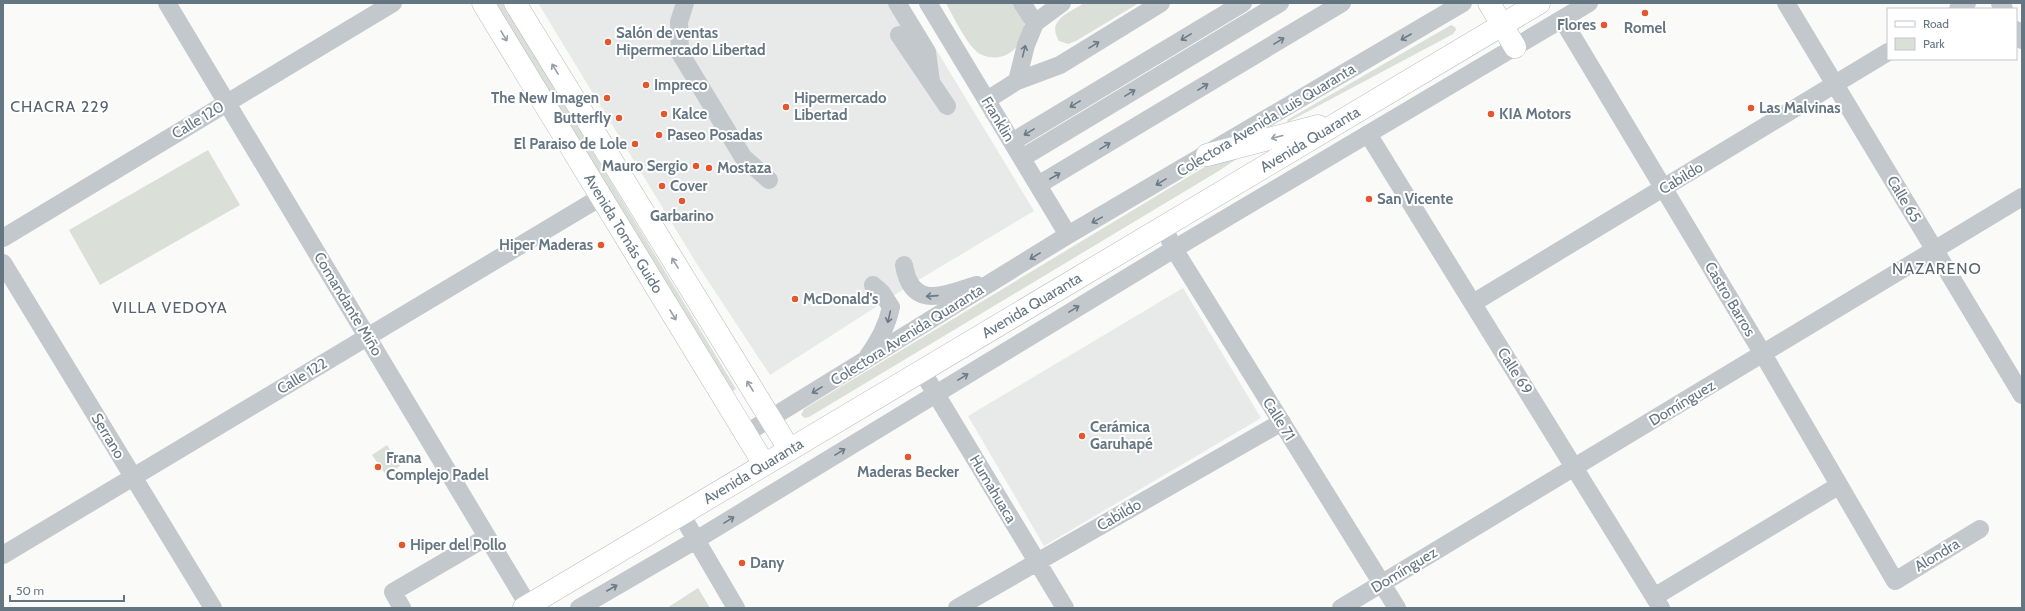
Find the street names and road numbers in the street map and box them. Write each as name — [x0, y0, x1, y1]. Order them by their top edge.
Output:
street label: Colectora Avenida Luis Quaranta — [1174, 59, 1359, 180]
street label: Franklin — [978, 93, 1018, 145]
street label: Calle 120 — [169, 97, 227, 143]
street label: Avenida Quaranta — [1257, 102, 1364, 176]
street label: Cabildo — [1656, 158, 1706, 198]
street label: Avenida Tomás Guido — [580, 170, 667, 297]
street label: Calle 65 — [1883, 172, 1925, 226]
street label: Comandante Miño — [310, 249, 386, 359]
street label: Castro Barros — [1701, 258, 1759, 340]
street label: Avenida Quaranta — [978, 268, 1086, 342]
street label: Colectora Avenida Quaranta — [827, 280, 987, 389]
street label: Calle 69 — [1494, 344, 1536, 398]
street label: Calle 122 — [274, 354, 330, 398]
street label: Domínguez — [1646, 376, 1718, 430]
street label: Calle 71 — [1259, 394, 1299, 444]
street label: Serrano — [87, 410, 129, 462]
street label: Avenida Quaranta — [700, 434, 807, 508]
street label: Humahuaca — [966, 452, 1021, 527]
street label: Cabildo — [1094, 495, 1144, 535]
street label: Alondra — [1911, 534, 1963, 575]
street label: Domínguez — [1368, 543, 1440, 597]

